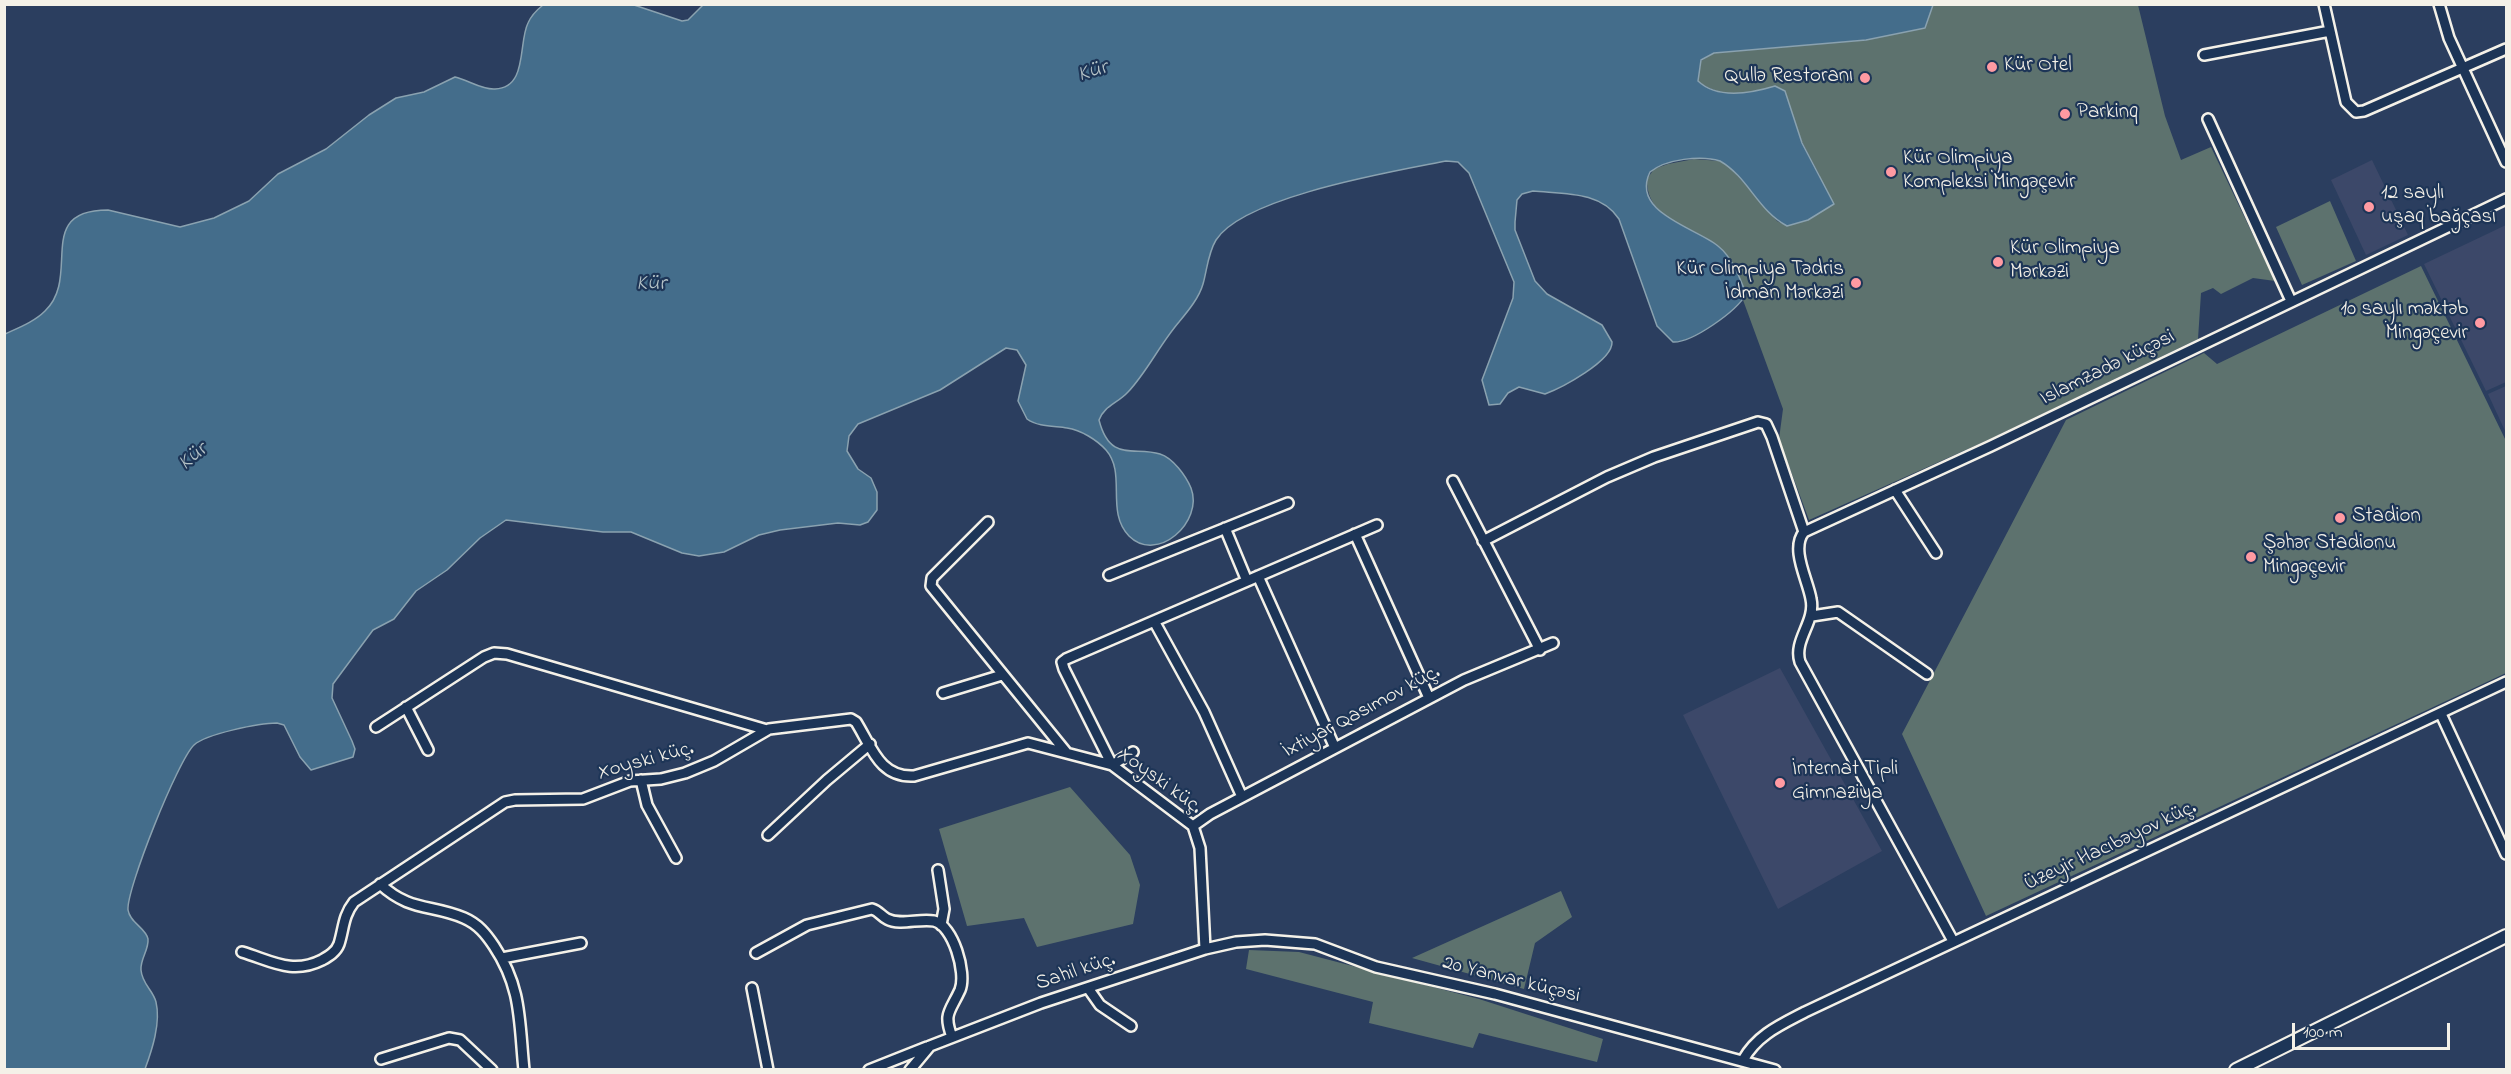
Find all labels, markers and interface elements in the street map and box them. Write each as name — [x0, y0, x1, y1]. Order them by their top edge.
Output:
place label: Kür Otel — [2004, 54, 2072, 80]
water label: Kür — [1075, 56, 1111, 90]
marker: Kür Otel — [1985, 60, 1999, 74]
place label: Qullə Restoranı — [1725, 65, 1853, 91]
marker: Qullə Restoranı — [1858, 71, 1872, 85]
place label: Parkinq — [2077, 101, 2138, 127]
marker: Parkinq — [2058, 107, 2072, 121]
place label: Kür Olimpiya Kompleksi Mingəçevir — [1903, 147, 2075, 197]
marker: Kür Olimpiya Kompleksi Mingəçevir — [1884, 165, 1898, 179]
place label: 12 saylı uşaq bağçası — [2381, 182, 2496, 232]
marker: 12 saylı uşaq bağçası — [2362, 200, 2376, 214]
place label: Kür Olimpiya Mərkəzi — [2010, 237, 2120, 287]
marker: Kür Olimpiya Mərkəzi — [1991, 255, 2005, 269]
place label: Kür Olimpiya Tədris İdman Mərkəzi — [1676, 258, 1844, 308]
water label: Kür — [636, 272, 666, 298]
marker: Kür Olimpiya Tədris İdman Mərkəzi — [1849, 276, 1863, 290]
place label: 10 saylı məktəb Mingəçevir — [2340, 298, 2468, 348]
marker: 10 saylı məktəb Mingəçevir — [2473, 316, 2487, 330]
street label: Islamzadə küçəsi — [2036, 325, 2180, 413]
water label: Kür — [174, 438, 214, 478]
place label: Stadion — [2352, 505, 2421, 531]
marker: Stadion — [2333, 511, 2347, 525]
place label: Şəhər Stadionu Mingəçevir — [2263, 532, 2396, 582]
marker: Şəhər Stadionu Mingəçevir — [2244, 550, 2258, 564]
street label: İxtiyar Qasımov küç. — [1279, 661, 1445, 765]
street label: Xoyski küç. — [595, 737, 697, 787]
street label: Xoyski küç. — [1112, 743, 1206, 821]
place label: İnternat Tipli Gimnaziya — [1792, 758, 1898, 808]
marker: İnternat Tipli Gimnaziya — [1773, 776, 1787, 790]
street label: Üzeyir Hacıbəyov küç. — [2021, 796, 2201, 898]
street label: Sahil küç. — [1033, 948, 1119, 998]
street label: 20 Yanvar küçəsi — [1439, 952, 1583, 1010]
scale bar — [2295, 1011, 2452, 1049]
text: 100 m — [2303, 1020, 2343, 1046]

